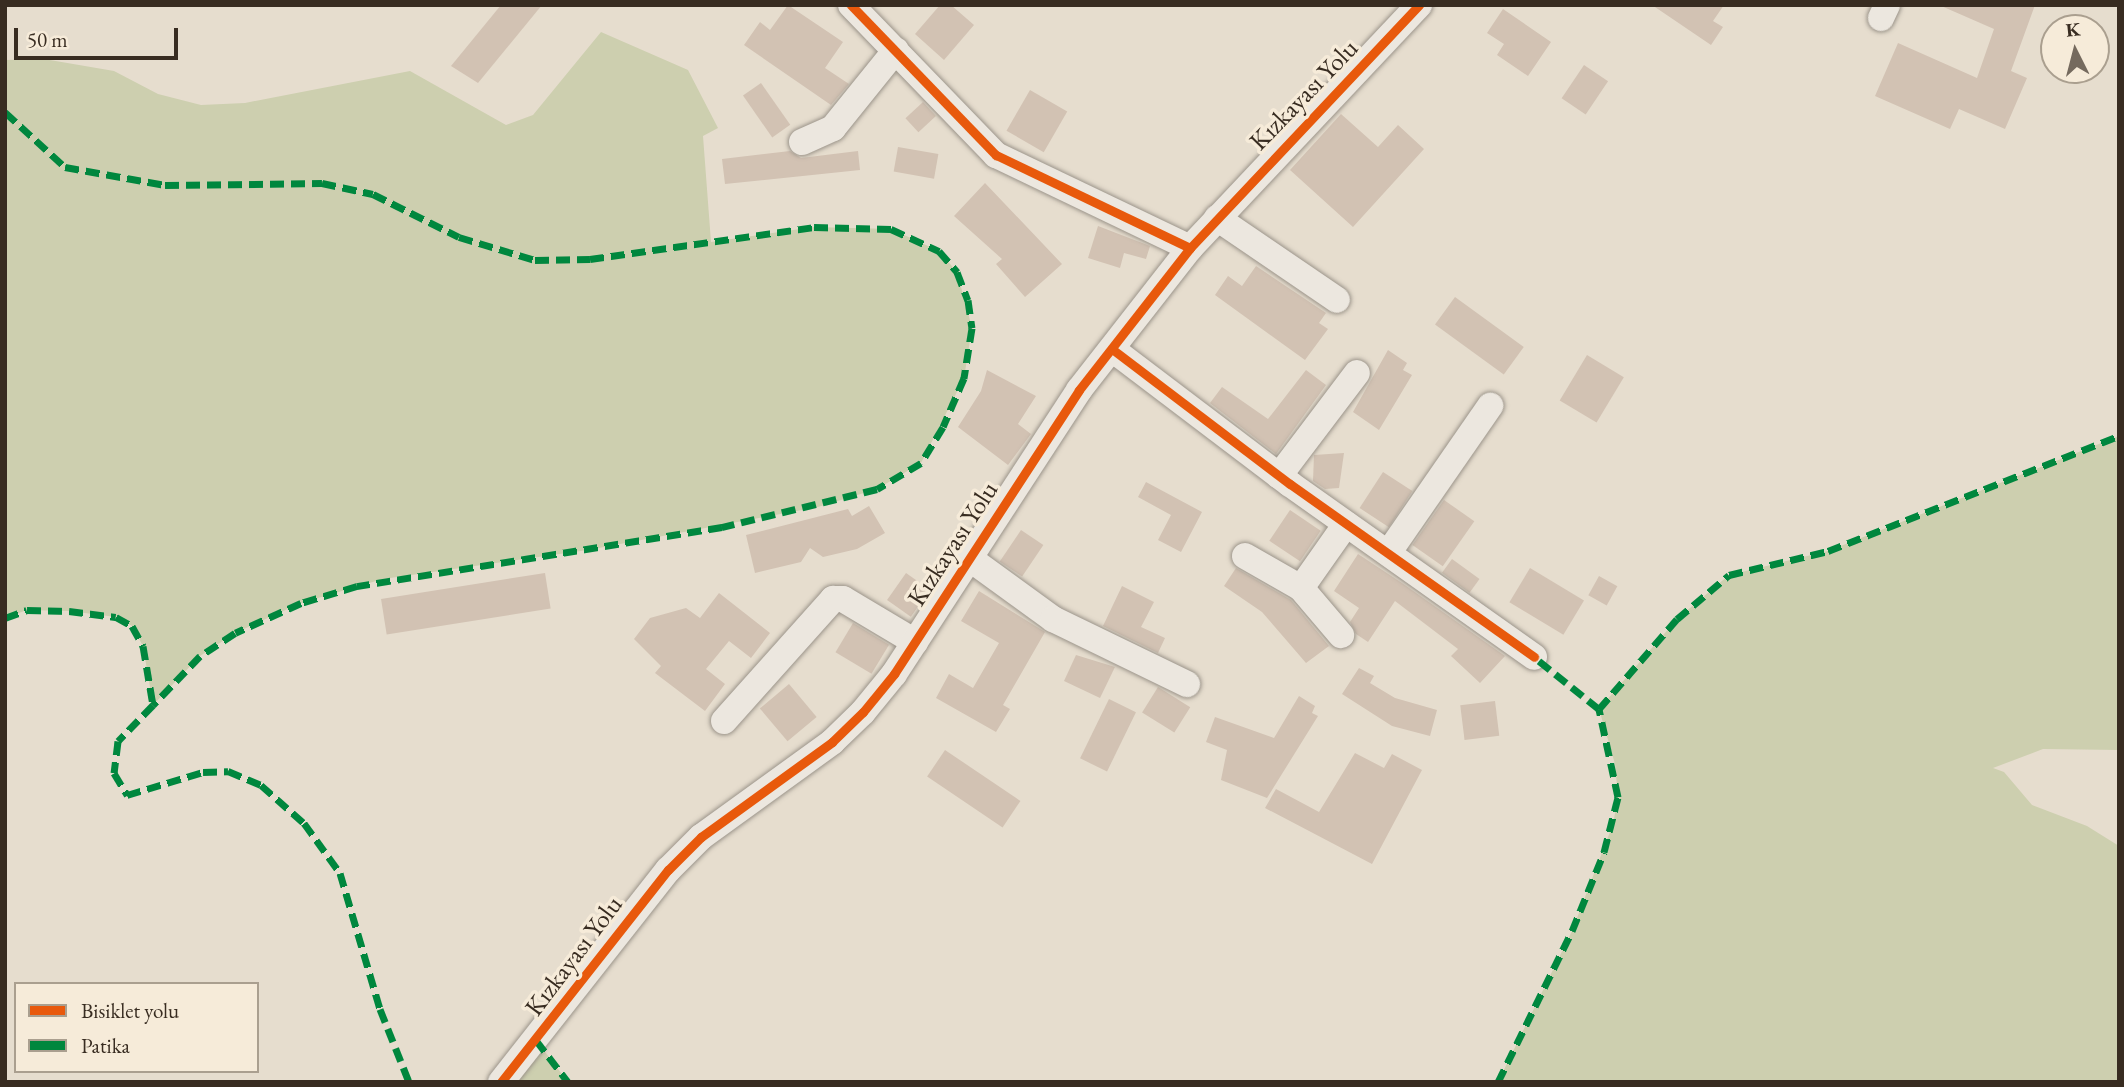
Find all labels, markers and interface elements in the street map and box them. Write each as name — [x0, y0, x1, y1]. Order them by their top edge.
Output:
scale bar — [18, 14, 182, 58]
north arrow — [2040, 14, 2110, 84]
text: K — [2064, 16, 2081, 43]
text: 50 m — [27, 26, 68, 53]
street label: Kızkayası Yolu — [1243, 33, 1365, 157]
street label: Kızkayası Yolu — [901, 476, 1005, 612]
street label: Kızkayası Yolu — [519, 890, 629, 1022]
legend — [14, 982, 259, 1073]
text: Bisiklet yolu — [81, 997, 179, 1024]
text: Patika — [81, 1032, 130, 1059]

